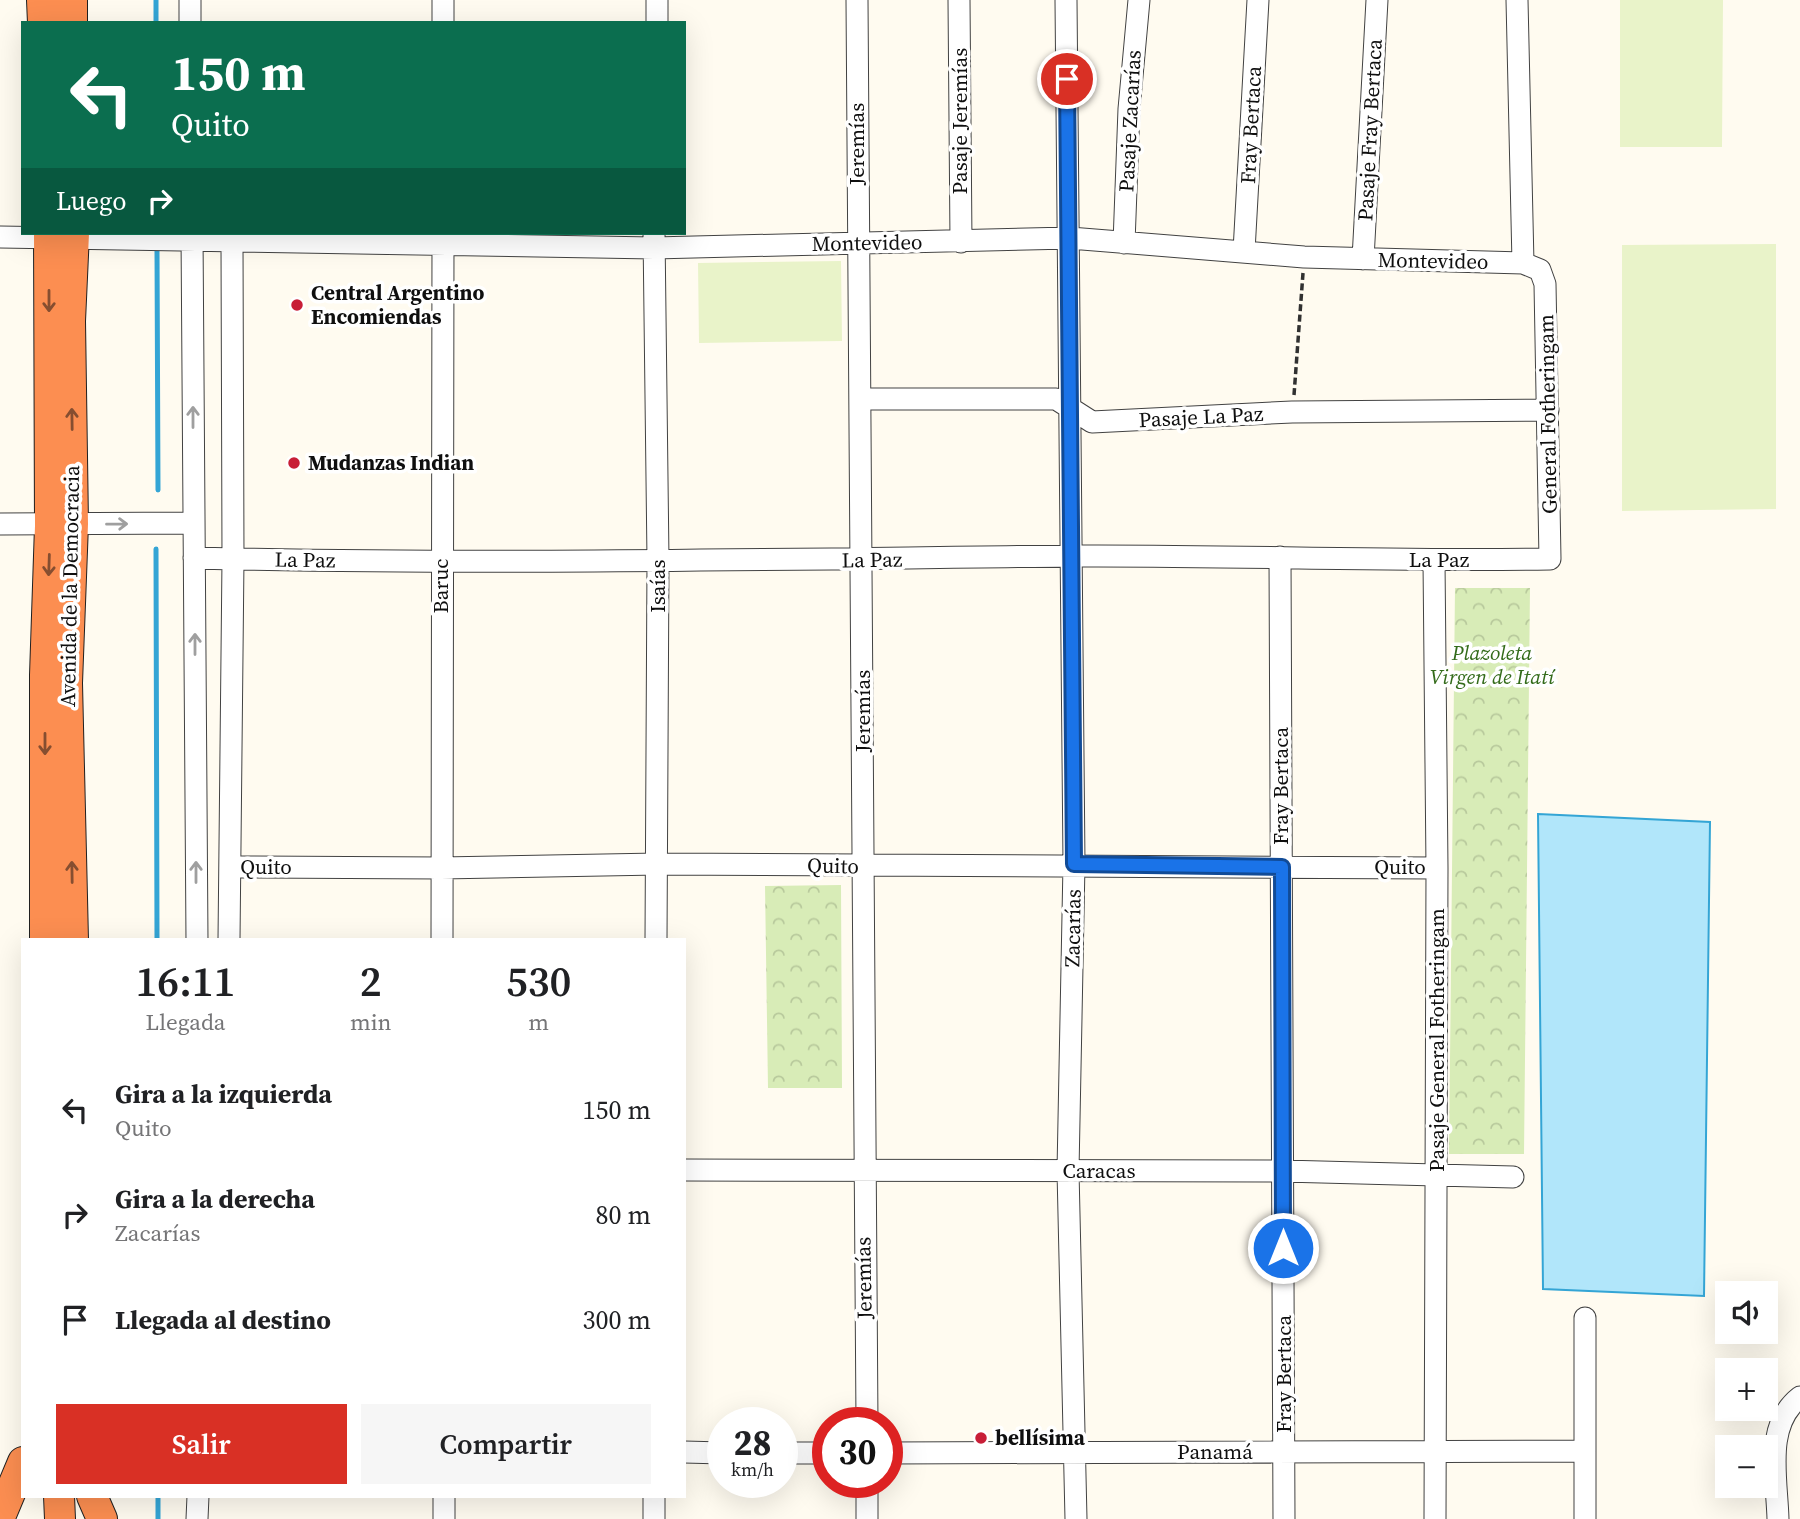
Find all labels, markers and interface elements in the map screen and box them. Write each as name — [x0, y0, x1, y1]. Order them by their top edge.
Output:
street label: Pasaje Fray Bertaca — [1350, 38, 1389, 222]
text: 150 m — [171, 39, 306, 106]
street label: Pasaje Jeremías — [945, 48, 974, 194]
icon: left — [56, 49, 147, 140]
pin — [1037, 49, 1097, 109]
street label: Pasaje Zacarías — [1111, 49, 1148, 193]
icon: arrive — [1048, 60, 1086, 98]
street label: Fray Bertaca — [1233, 65, 1268, 185]
text: Quito — [171, 103, 250, 147]
street label: Jeremías — [842, 103, 871, 186]
icon: right — [141, 182, 179, 220]
text: Luego — [56, 183, 127, 219]
street label: Montevideo — [811, 227, 923, 258]
street label: Montevideo — [1377, 245, 1489, 276]
place label: Central Argentino Encomiendas — [311, 278, 485, 331]
one-way arrow — [42, 289, 56, 312]
marker: Central Argentino Encomiendas — [289, 297, 305, 313]
street label: General Fotheringam — [1531, 314, 1564, 514]
street label: Pasaje La Paz — [1138, 399, 1265, 434]
one-way arrow — [186, 405, 200, 428]
one-way arrow — [65, 408, 78, 431]
place label: Mudanzas Indian — [308, 448, 474, 477]
marker: Mudanzas Indian — [286, 455, 302, 471]
street label: Avenida de la Democracia — [53, 465, 86, 707]
one-way arrow — [105, 517, 128, 531]
street label: La Paz — [274, 544, 336, 575]
street label: La Paz — [841, 544, 903, 575]
street label: La Paz — [1409, 545, 1470, 574]
one-way arrow — [42, 553, 56, 576]
street label: Baruc — [426, 559, 455, 613]
street label: Isaías — [643, 559, 672, 613]
one-way arrow — [188, 633, 201, 656]
park label: Plazoleta Virgen de Itatí — [1430, 638, 1556, 691]
street label: Jeremías — [848, 670, 877, 753]
street label: Fray Bertaca — [1266, 727, 1295, 845]
one-way arrow — [38, 732, 52, 755]
street label: Quito — [807, 851, 859, 880]
street label: Quito — [240, 852, 292, 881]
street label: Quito — [1374, 852, 1426, 881]
one-way arrow — [65, 860, 78, 883]
one-way arrow — [189, 860, 203, 883]
street label: Zacarías — [1057, 889, 1088, 967]
street label: Pasaje General Fotheringam — [1422, 908, 1451, 1172]
text: 16:11 — [135, 952, 235, 1010]
text: 2 — [360, 952, 382, 1010]
text: 530 — [506, 952, 571, 1010]
text: Llegada — [145, 1006, 225, 1038]
text: min — [350, 1006, 391, 1038]
text: m — [528, 1006, 549, 1038]
text: Gira a la izquierda — [115, 1076, 332, 1112]
icon: left — [56, 1091, 94, 1129]
text: 150 m — [583, 1092, 651, 1128]
text: Quito — [115, 1112, 172, 1144]
street label: Caracas — [1062, 1156, 1136, 1185]
text: Gira a la derecha — [115, 1181, 315, 1217]
icon: right — [56, 1196, 94, 1234]
text: 80 m — [596, 1197, 651, 1233]
position arrow — [1246, 1211, 1320, 1285]
text: Zacarías — [115, 1217, 200, 1249]
street label: Jeremías — [848, 1237, 879, 1321]
map controls — [1715, 1281, 1778, 1498]
button: sound — [1715, 1281, 1778, 1344]
icon: arrive — [56, 1301, 94, 1339]
text: Llegada al destino — [115, 1302, 331, 1338]
text: 300 m — [583, 1302, 651, 1338]
street label: Fray Bertaca — [1269, 1315, 1298, 1433]
button: + — [1715, 1358, 1778, 1421]
button: Salir — [56, 1404, 347, 1484]
button: Compartir — [361, 1404, 651, 1484]
speed limit sign: 30 — [812, 1407, 903, 1498]
text: 28 — [734, 1419, 771, 1467]
place label: bellísima — [995, 1423, 1086, 1452]
marker: bellísima — [973, 1430, 989, 1446]
button: − — [1715, 1435, 1778, 1498]
street label: Panamá — [1177, 1437, 1253, 1466]
text: km/h — [731, 1457, 774, 1482]

